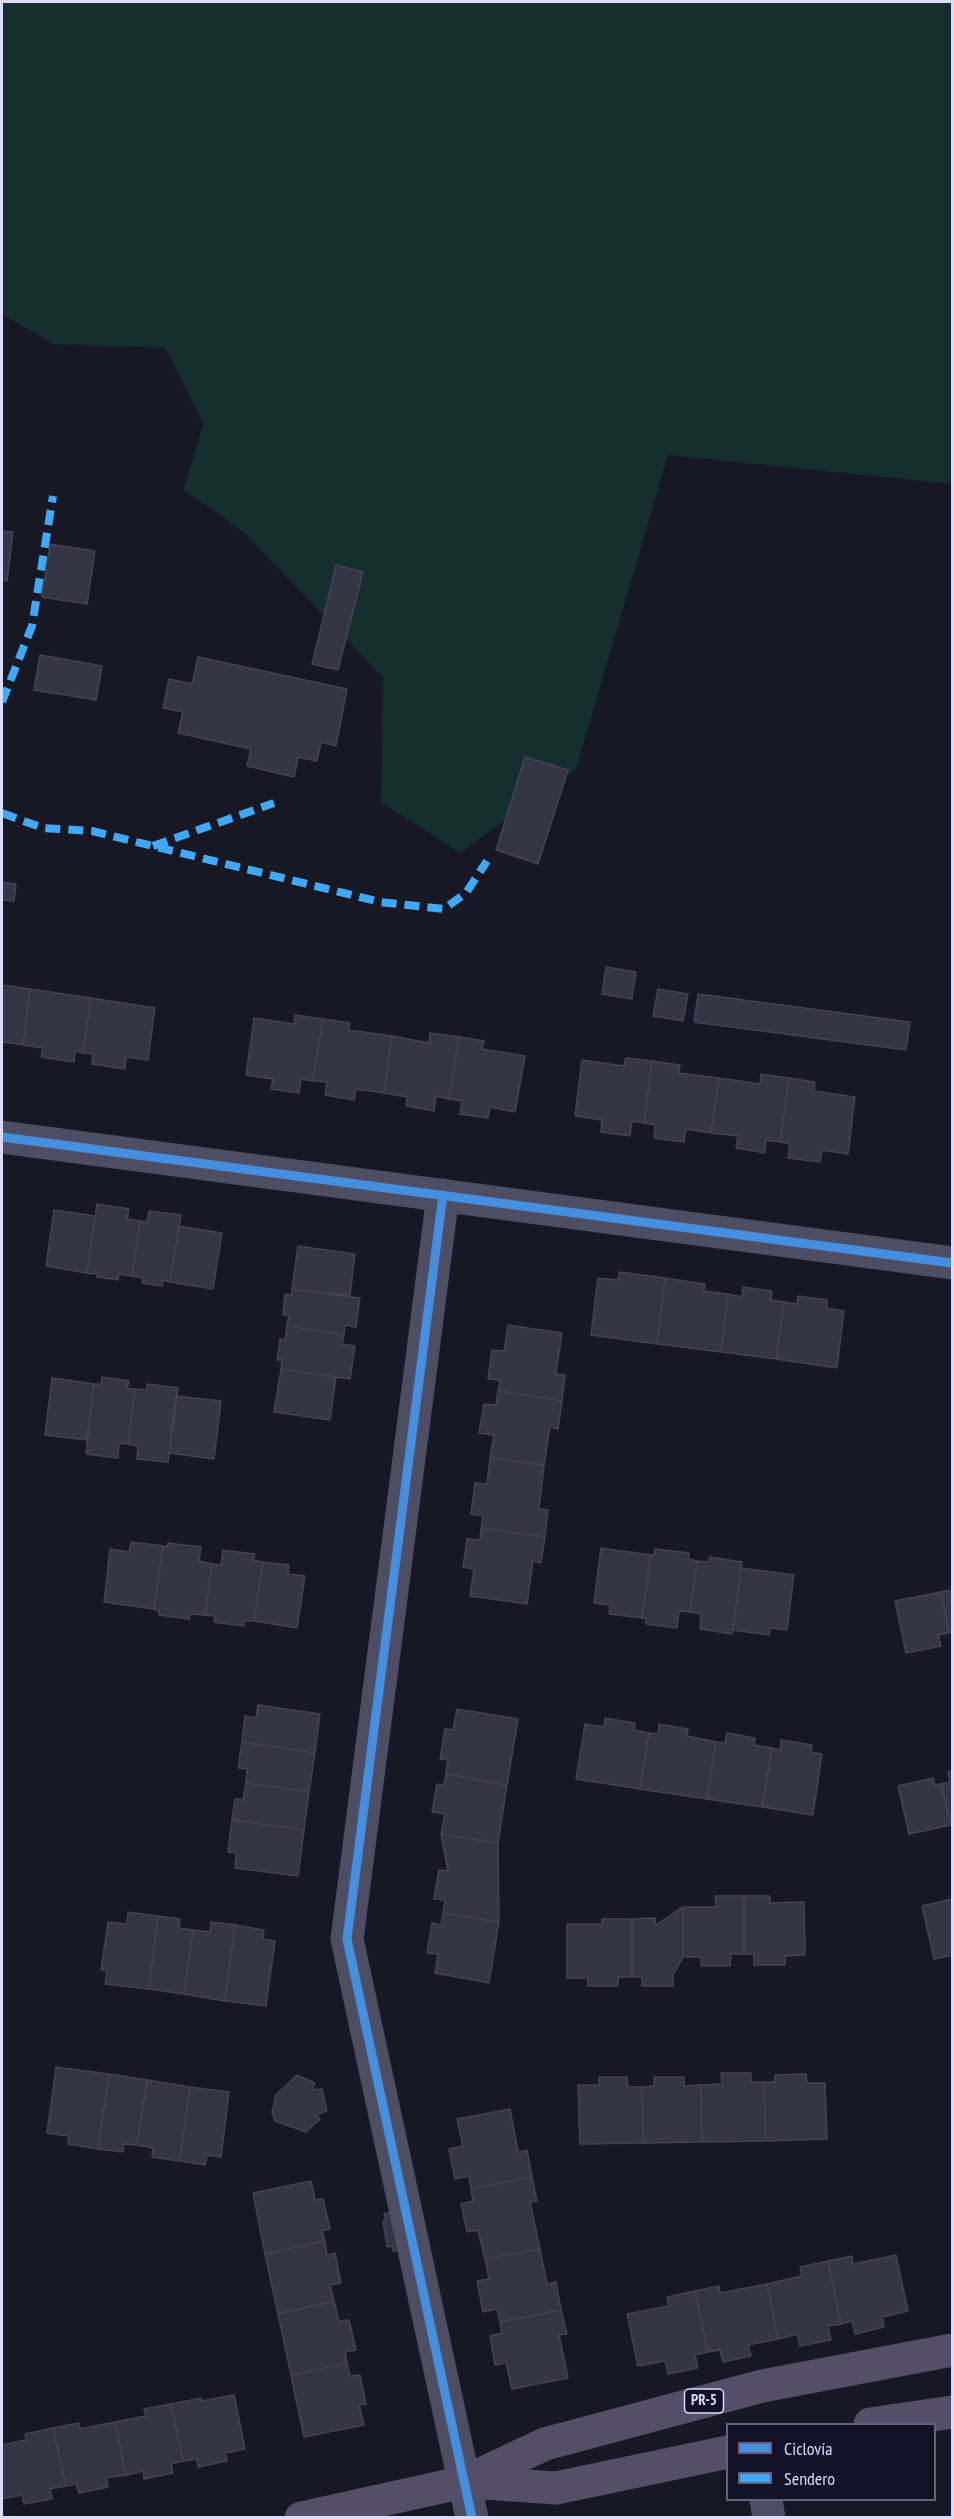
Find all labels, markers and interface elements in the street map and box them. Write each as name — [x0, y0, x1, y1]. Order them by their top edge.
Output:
road number: PR-5 — [684, 2389, 724, 2413]
legend — [726, 2423, 936, 2501]
text: Ciclovía — [784, 2437, 832, 2460]
text: Sendero — [784, 2467, 835, 2490]

